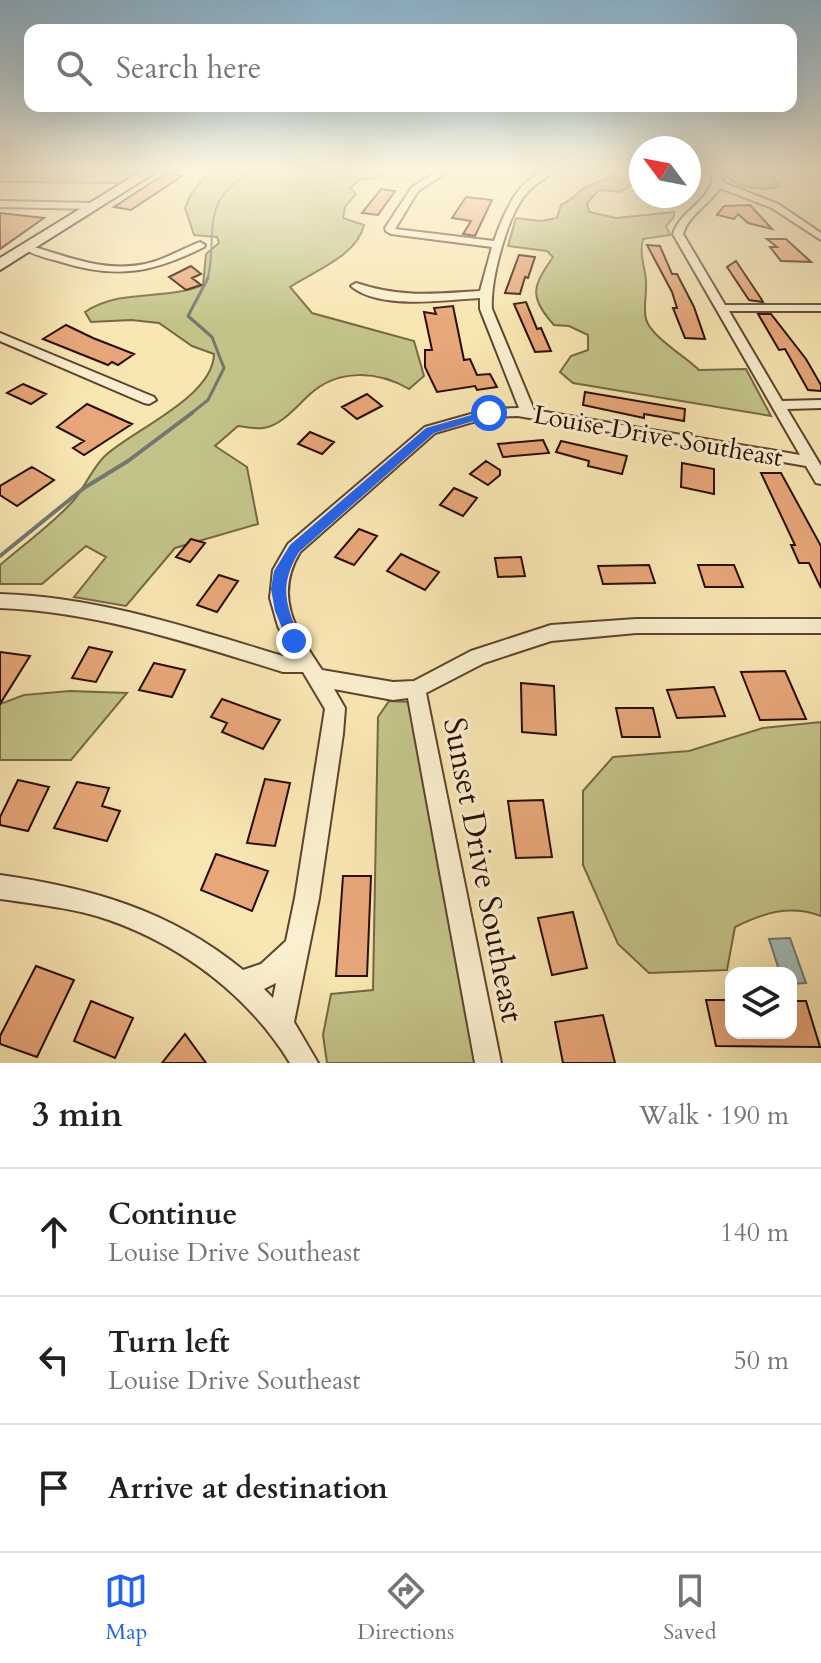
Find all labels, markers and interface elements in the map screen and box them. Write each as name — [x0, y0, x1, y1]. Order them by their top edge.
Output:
search box — [24, 24, 797, 112]
icon: search — [52, 46, 96, 90]
text: Search here — [116, 48, 261, 89]
north arrow — [629, 136, 701, 208]
route start — [471, 395, 507, 431]
street label: Louise Drive Southeast — [531, 397, 785, 475]
route end — [276, 623, 312, 659]
street label: Sunset Drive Southeast — [432, 714, 534, 1026]
map controls — [725, 967, 797, 1039]
button: layers — [725, 967, 797, 1039]
text: 3 min — [32, 1092, 123, 1138]
text: Walk · 190 m — [639, 1098, 789, 1133]
text: Continue — [108, 1194, 237, 1235]
icon: ahead — [32, 1210, 76, 1254]
text: 140 m — [720, 1215, 789, 1250]
text: Louise Drive Southeast — [108, 1235, 361, 1270]
text: Turn left — [108, 1322, 230, 1363]
icon: left — [32, 1338, 76, 1382]
text: 50 m — [733, 1343, 789, 1378]
text: Louise Drive Southeast — [108, 1363, 361, 1398]
icon: arrive — [32, 1466, 76, 1510]
text: Arrive at destination — [108, 1468, 388, 1509]
tab: Map — [104, 1569, 148, 1647]
tab: Directions — [357, 1569, 454, 1647]
tab: Saved — [663, 1569, 717, 1647]

